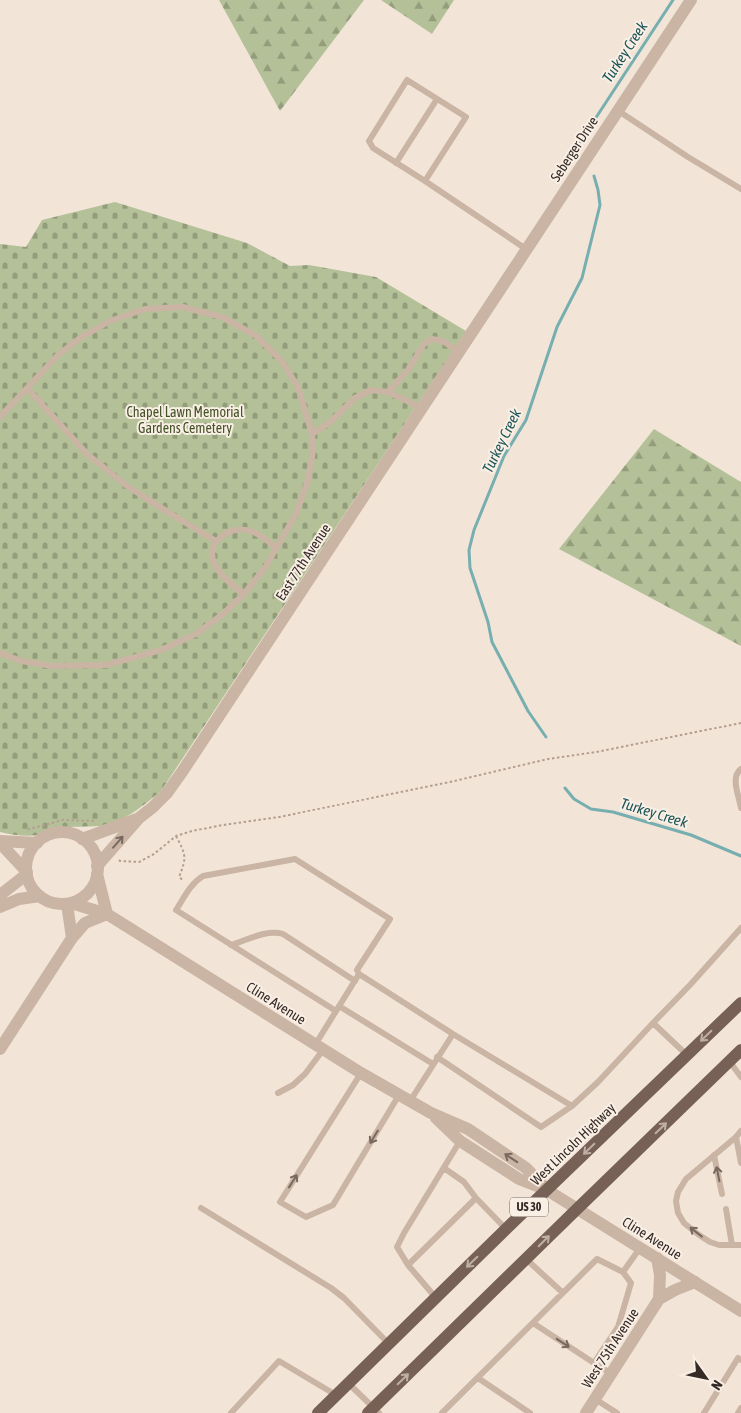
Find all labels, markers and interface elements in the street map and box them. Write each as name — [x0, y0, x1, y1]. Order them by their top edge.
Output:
water label: Turkey Creek — [599, 18, 651, 85]
street label: Seberger Drive — [547, 114, 601, 184]
park label: Chapel Lawn Memorial Gardens Cemetery — [126, 404, 244, 436]
water label: Turkey Creek — [479, 406, 525, 476]
street label: East 77th Avenue — [272, 521, 334, 603]
water label: Turkey Creek — [618, 794, 690, 831]
one-way arrow — [113, 835, 124, 848]
street label: Cline Avenue — [243, 978, 309, 1028]
one-way arrow — [700, 1030, 712, 1042]
street label: West Lincoln Highway — [527, 1099, 619, 1188]
one-way arrow — [655, 1121, 667, 1134]
one-way arrow — [368, 1130, 378, 1144]
one-way arrow — [583, 1143, 595, 1155]
one-way arrow — [504, 1152, 518, 1163]
one-way arrow — [713, 1167, 722, 1183]
one-way arrow — [288, 1175, 298, 1189]
road number: US 30 — [510, 1198, 548, 1216]
street label: Cline Avenue — [619, 1213, 685, 1263]
one-way arrow — [690, 1227, 703, 1238]
one-way arrow — [538, 1235, 551, 1247]
one-way arrow — [466, 1256, 479, 1268]
street label: West 75th Avenue — [578, 1305, 642, 1391]
one-way arrow — [556, 1338, 570, 1348]
north arrow — [681, 1353, 731, 1403]
one-way arrow — [397, 1373, 410, 1385]
text: N — [708, 1377, 726, 1393]

